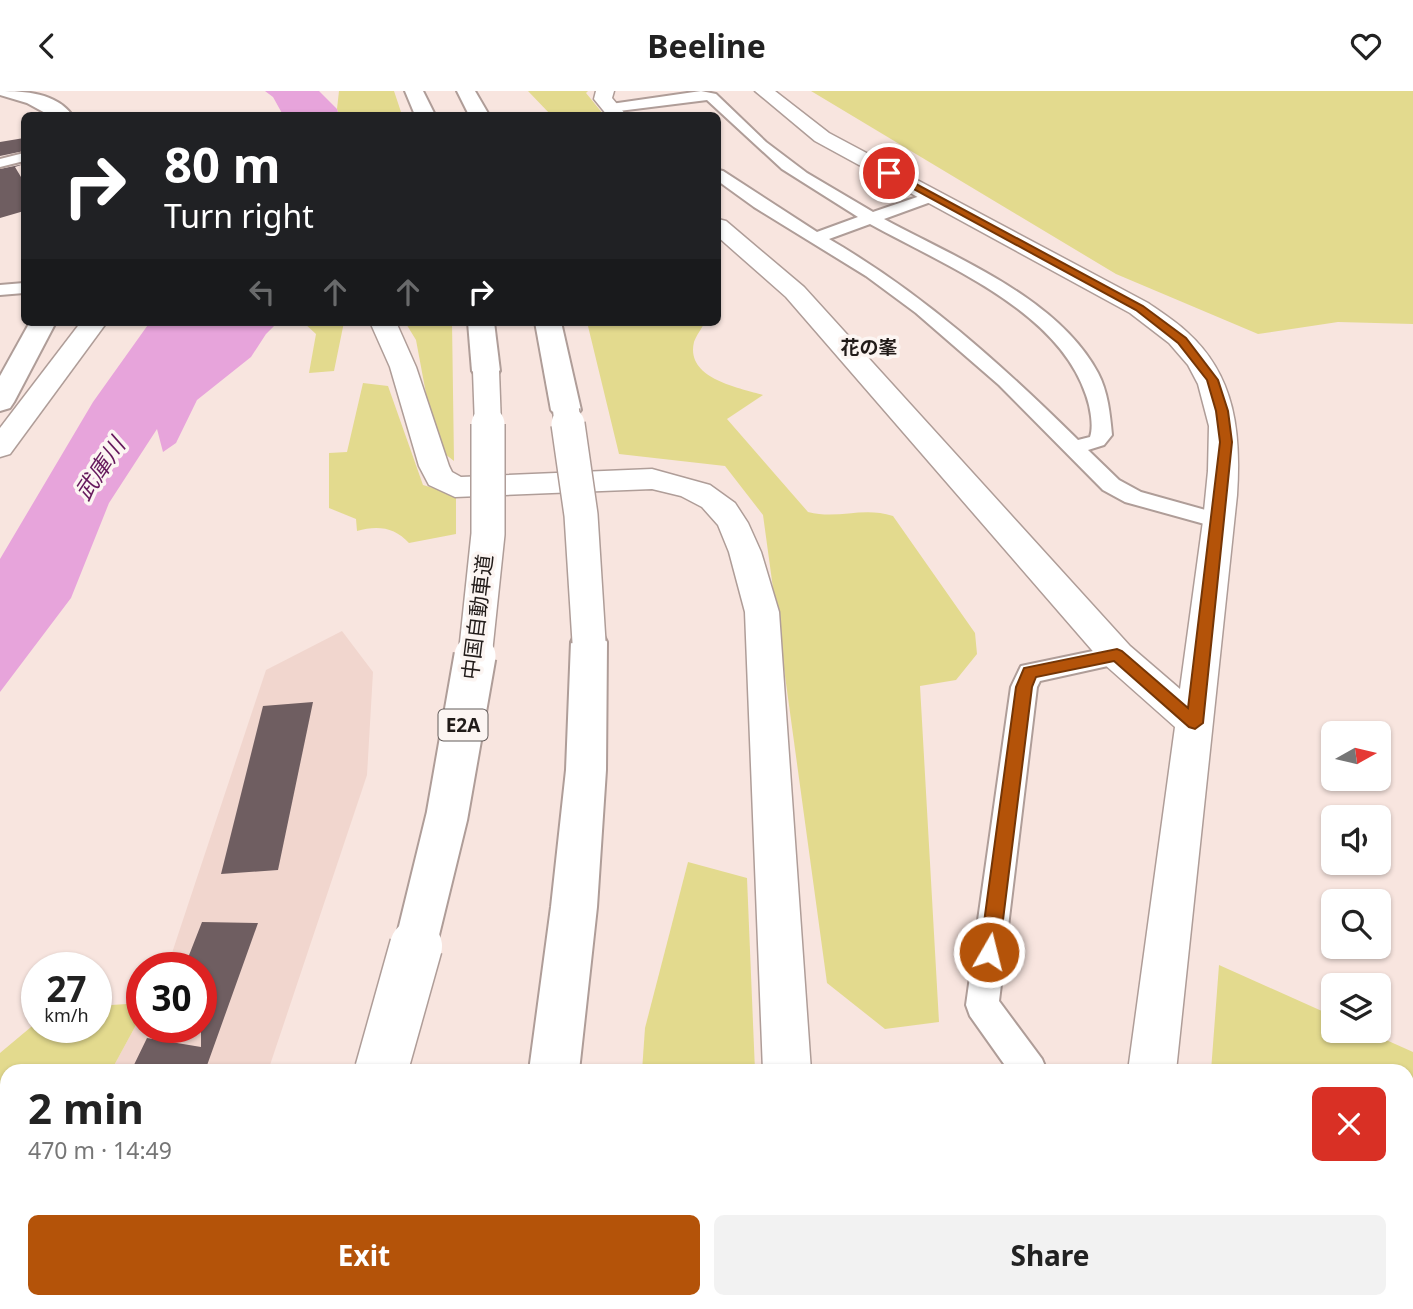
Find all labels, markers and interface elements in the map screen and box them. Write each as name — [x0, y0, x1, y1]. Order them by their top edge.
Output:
text: Beeline — [647, 24, 766, 67]
icon: back — [28, 27, 66, 65]
icon: heart — [1347, 27, 1385, 65]
text: 80 m — [164, 131, 281, 197]
icon: right — [49, 140, 140, 231]
pin — [859, 143, 919, 203]
icon: arrive — [870, 154, 908, 192]
text: Turn right — [164, 194, 314, 237]
icon: left — [243, 273, 281, 311]
icon: ahead — [316, 273, 354, 311]
icon: ahead — [389, 273, 427, 311]
icon: right — [462, 273, 500, 311]
district label: 花の峯 — [840, 334, 898, 360]
water label: 武庫川 — [67, 428, 133, 506]
street label: 中国自動車道 — [455, 553, 499, 681]
road number: E2A — [438, 709, 488, 741]
north arrow — [1321, 721, 1391, 791]
map controls — [1321, 721, 1391, 1043]
button: sound — [1321, 805, 1391, 875]
button: search — [1321, 889, 1391, 959]
position arrow — [952, 915, 1026, 989]
speed limit sign: 30 — [126, 952, 217, 1043]
text: 27 — [46, 965, 87, 1012]
button: layers — [1321, 973, 1391, 1043]
text: km/h — [44, 1003, 89, 1027]
text: 2 min — [28, 1079, 144, 1136]
button: close — [1312, 1087, 1386, 1161]
text: 470 m · 14:49 — [28, 1134, 172, 1166]
button: Exit — [28, 1215, 700, 1295]
button: Share — [714, 1215, 1386, 1295]

